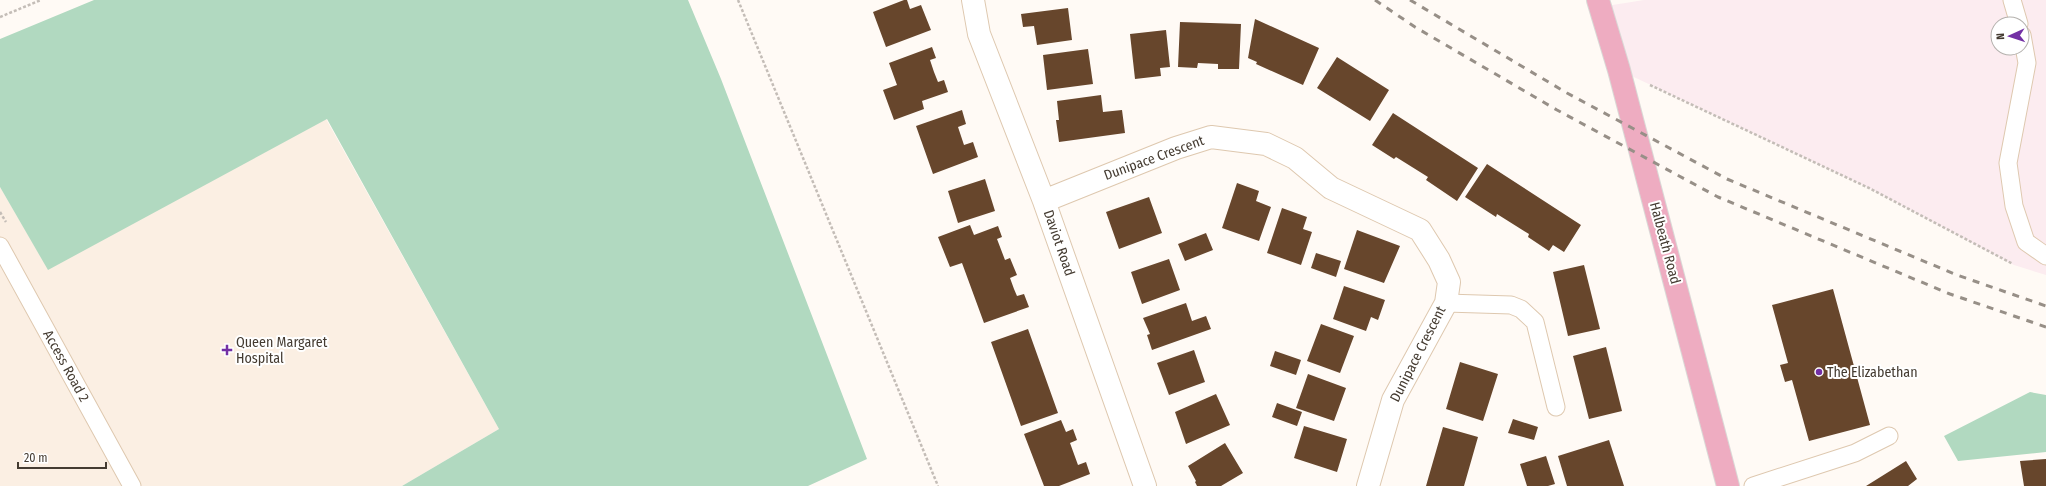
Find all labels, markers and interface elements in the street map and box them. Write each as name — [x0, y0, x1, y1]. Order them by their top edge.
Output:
north arrow — [1990, 16, 2030, 56]
text: N — [1994, 33, 2007, 40]
street label: Dunipace Crescent — [1102, 132, 1207, 184]
street label: Halbeath Road — [1646, 200, 1684, 286]
street label: Daviot Road — [1040, 208, 1078, 278]
street label: Dunipace Crescent — [1387, 303, 1450, 405]
street label: Access Road 2 — [39, 327, 93, 405]
place label: Queen Margaret Hospital — [236, 334, 328, 367]
marker: Queen Margaret Hospital — [221, 344, 233, 356]
place label: The Elizabethan — [1827, 364, 1918, 381]
marker: The Elizabethan — [1814, 367, 1824, 377]
scale bar — [18, 444, 106, 470]
text: 20 m — [24, 451, 48, 465]

